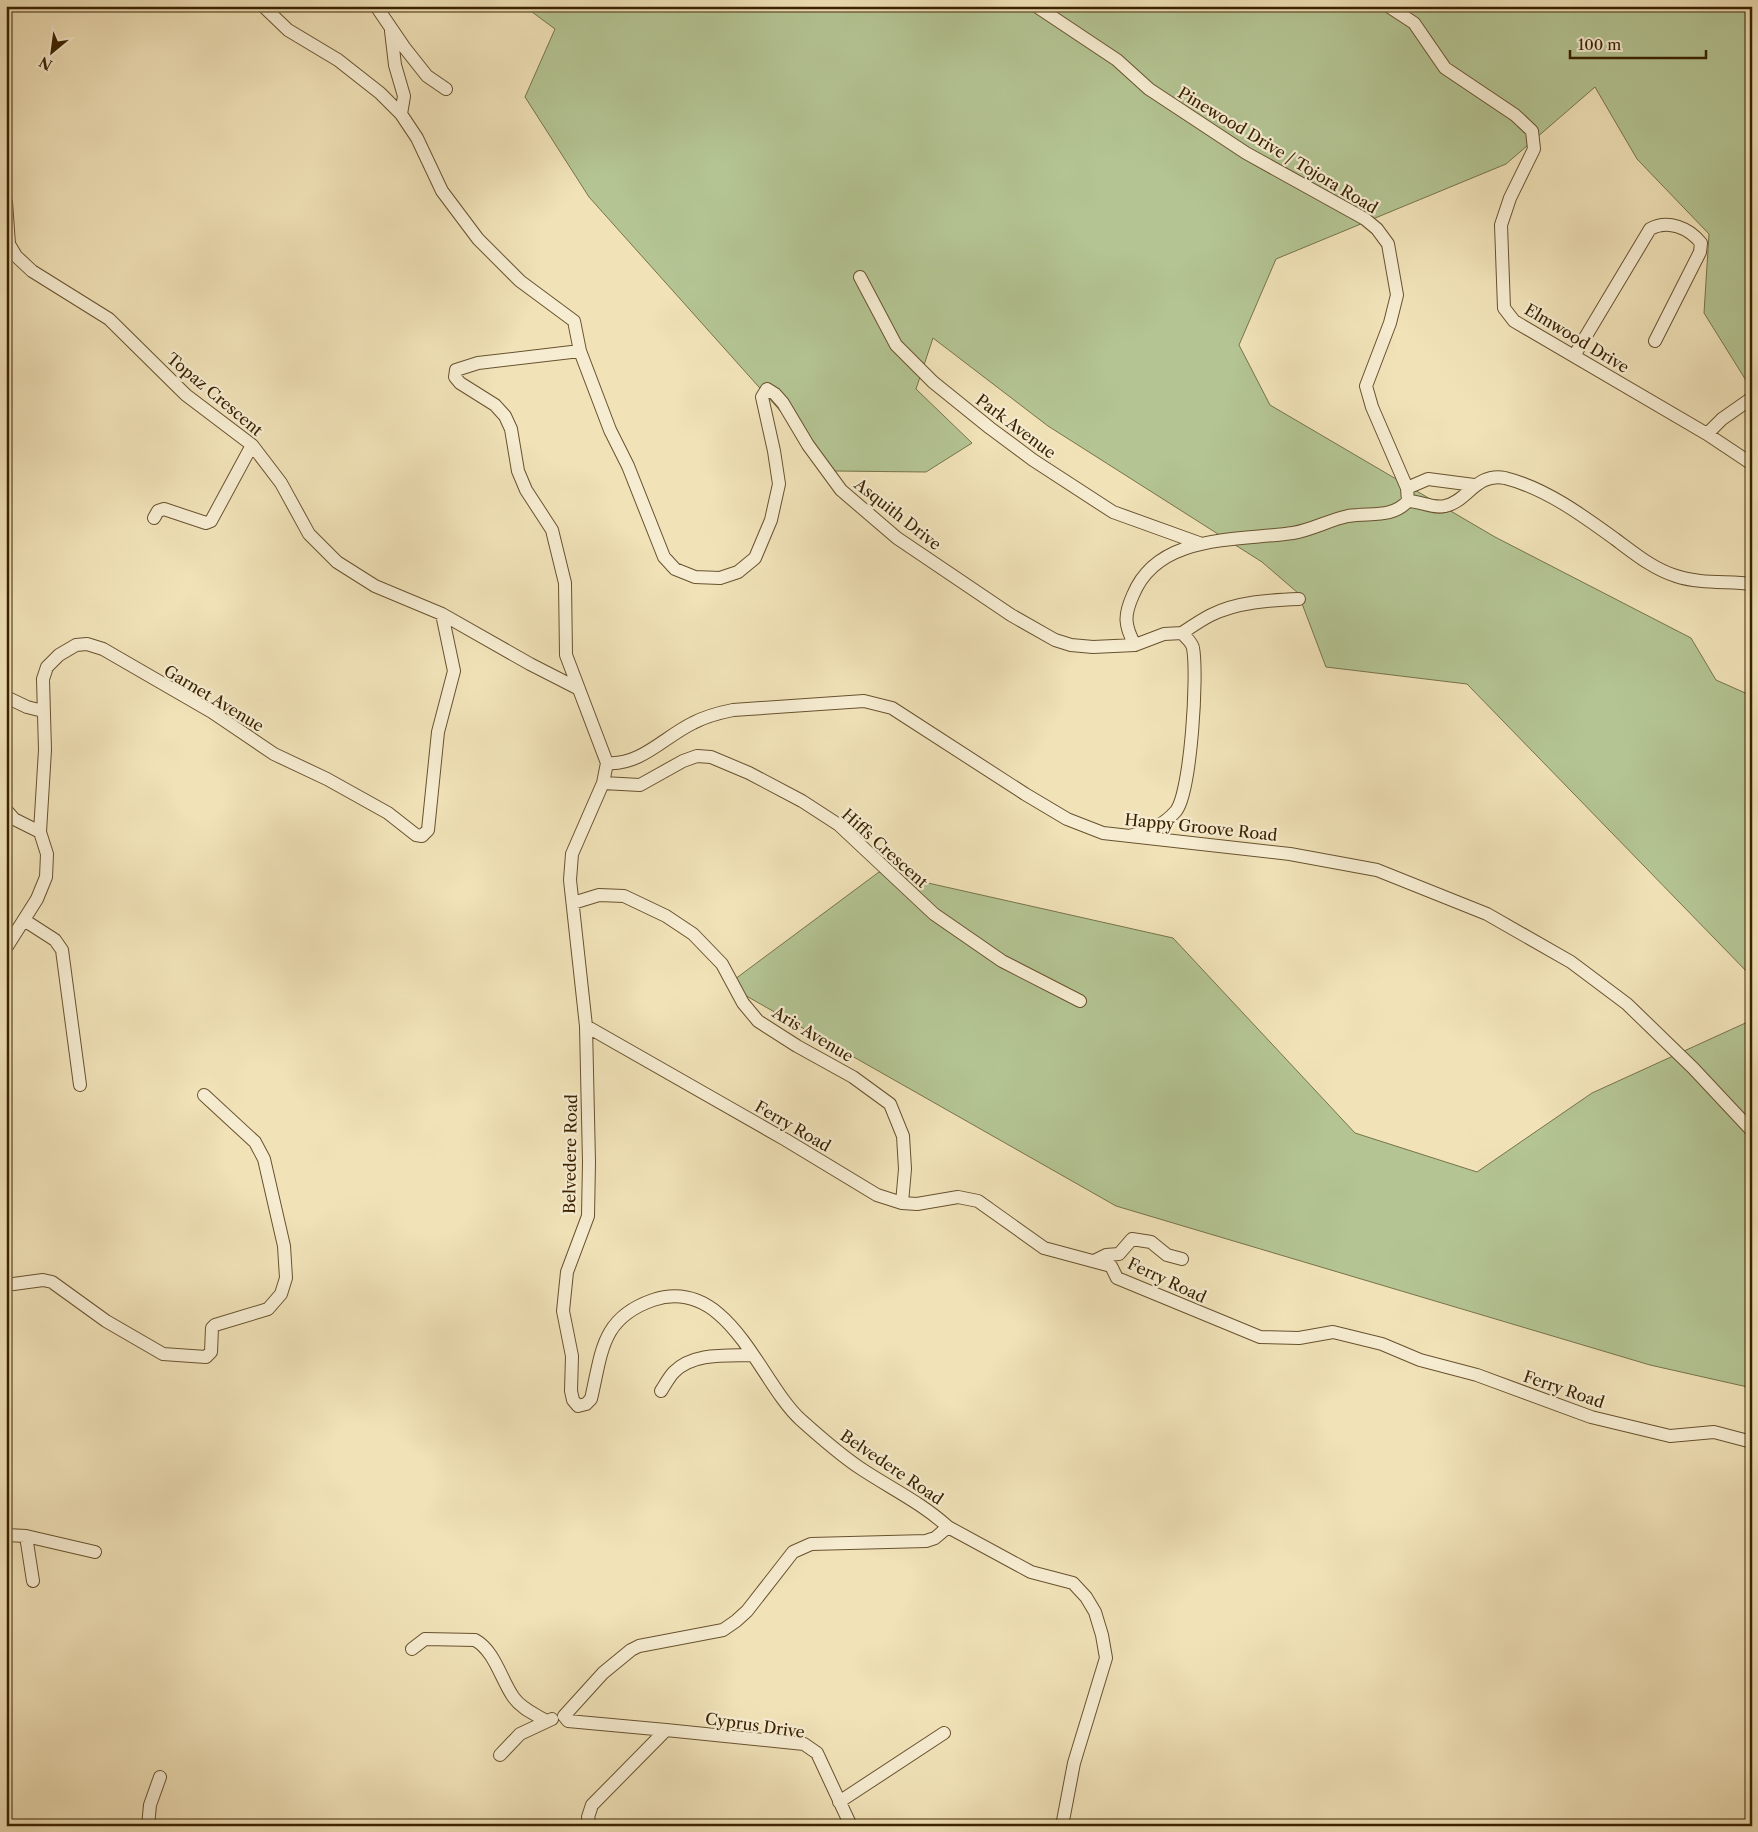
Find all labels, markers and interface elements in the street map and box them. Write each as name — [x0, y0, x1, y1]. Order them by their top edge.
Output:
north arrow — [28, 28, 78, 78]
scale bar — [1570, 28, 1707, 60]
text: 100 m — [1578, 35, 1621, 54]
text: N — [36, 53, 55, 74]
street label: Pinewood Drive / Tojora Road — [1175, 82, 1382, 218]
street label: Elmwood Drive — [1521, 299, 1633, 377]
street label: Topaz Crescent — [163, 348, 267, 440]
street label: Park Avenue — [972, 389, 1060, 463]
street label: Asquith Drive — [850, 473, 945, 554]
street label: Garnet Avenue — [160, 660, 268, 736]
street label: Hiffs Crescent — [838, 804, 932, 892]
street label: Happy Groove Road — [1124, 809, 1279, 845]
street label: Aris Avenue — [768, 1001, 857, 1066]
street label: Belvedere Road — [559, 1094, 581, 1214]
street label: Ferry Road — [751, 1096, 835, 1156]
street label: Ferry Road — [1125, 1253, 1210, 1307]
street label: Ferry Road — [1521, 1366, 1607, 1412]
street label: Belvedere Road — [837, 1425, 948, 1509]
street label: Cyprus Drive — [704, 1708, 806, 1742]

